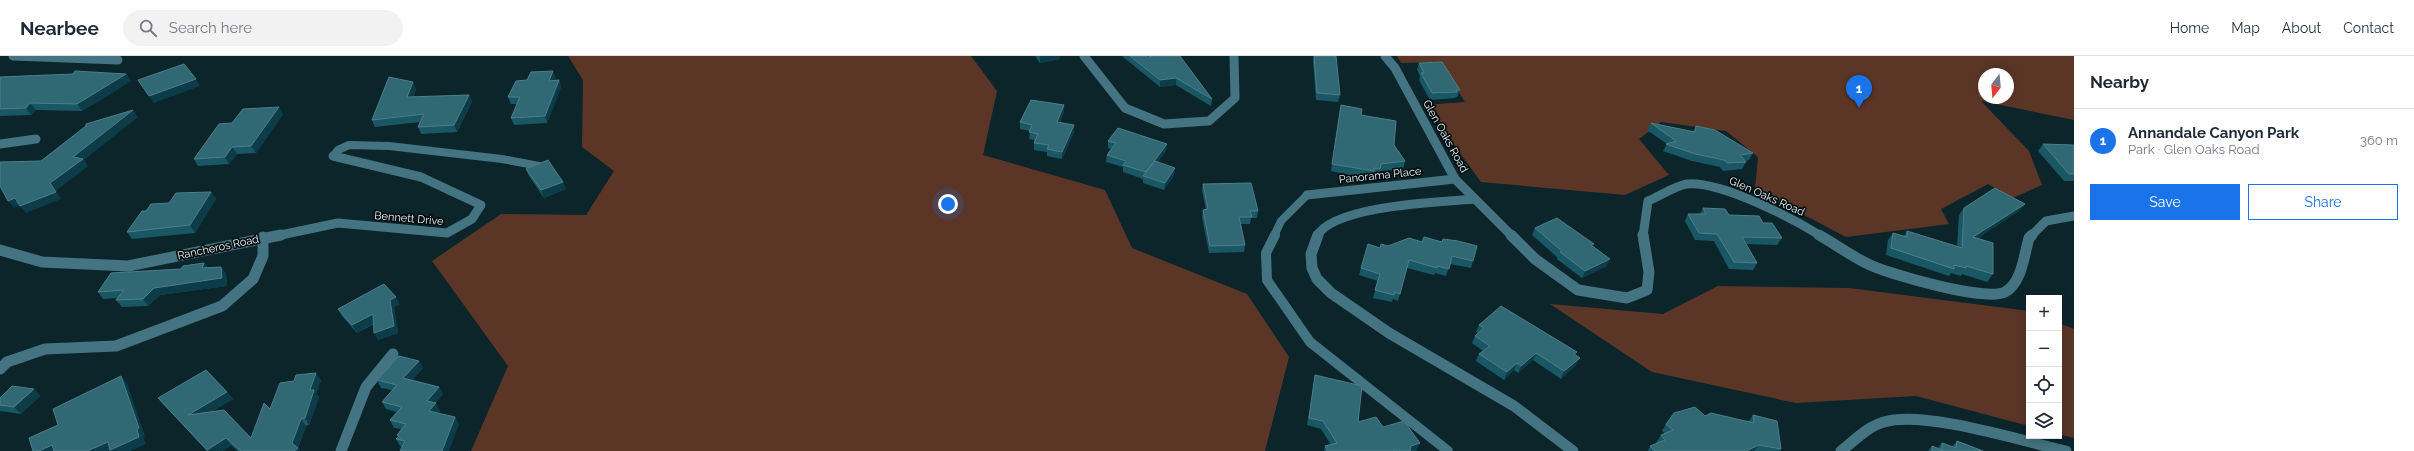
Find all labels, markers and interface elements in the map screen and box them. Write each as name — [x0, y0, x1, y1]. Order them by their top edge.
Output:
search box — [123, 10, 403, 46]
text: Nearbee — [20, 17, 99, 39]
icon: search — [137, 17, 159, 39]
text: Search here — [169, 19, 252, 37]
text: Home — [2170, 20, 2209, 36]
text: Map — [2231, 20, 2260, 36]
text: About — [2282, 20, 2321, 36]
text: Contact — [2343, 20, 2394, 36]
north arrow — [1978, 68, 2014, 104]
text: Nearby — [2090, 72, 2149, 92]
pin: 1 — [1846, 75, 1872, 108]
street label: Glen Oaks Road — [1420, 98, 1471, 175]
text: Annandale Canyon Park — [2128, 124, 2299, 142]
text: 1 — [2100, 133, 2106, 148]
text: 360 m — [2360, 133, 2398, 148]
text: Park · Glen Oaks Road — [2128, 142, 2259, 157]
street label: Panorama Place — [1338, 165, 1422, 186]
street label: Glen Oaks Road — [1727, 174, 1807, 219]
button: Save — [2090, 184, 2240, 220]
button: Share — [2248, 184, 2398, 220]
your location — [938, 194, 958, 214]
street label: Bennett Drive — [374, 209, 445, 228]
street label: Rancheros Road — [176, 232, 260, 262]
map controls — [2026, 295, 2062, 439]
button: + — [2026, 295, 2062, 331]
button: − — [2026, 331, 2062, 367]
button: locate — [2026, 367, 2062, 403]
button: layers — [2026, 403, 2062, 439]

